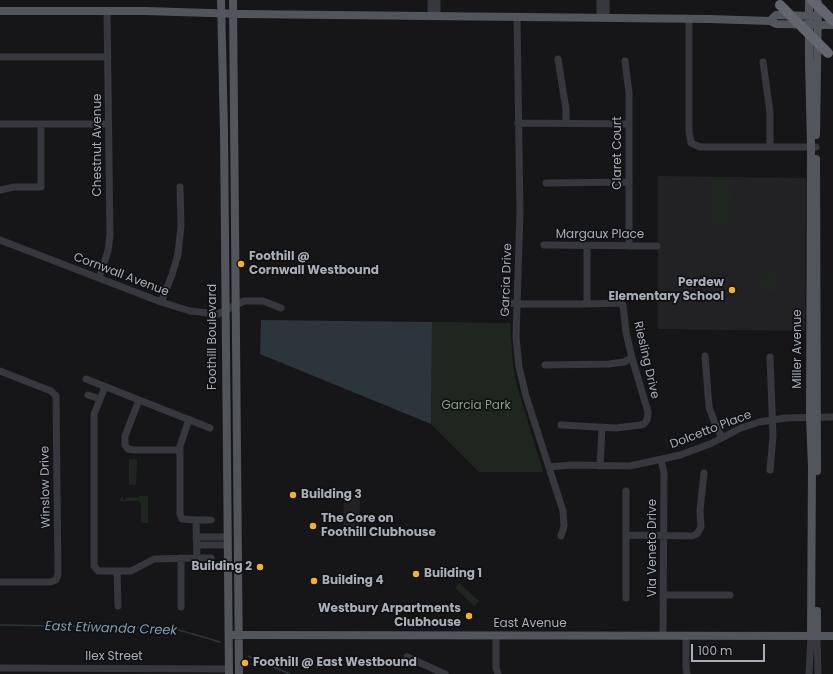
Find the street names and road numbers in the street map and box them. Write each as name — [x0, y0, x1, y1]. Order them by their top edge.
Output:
street label: Chestnut Avenue — [91, 93, 105, 197]
street label: Claret Court — [611, 116, 625, 190]
street label: Margaux Place — [556, 228, 644, 242]
street label: Garcia Drive — [499, 243, 515, 317]
street label: Cornwall Avenue — [71, 250, 171, 300]
street label: Foothill Boulevard — [206, 284, 220, 390]
street label: Miller Avenue — [791, 309, 805, 389]
street label: Riesling Drive — [630, 320, 662, 400]
street label: Dolcetto Place — [668, 408, 754, 452]
street label: Winslow Drive — [38, 446, 54, 528]
street label: Via Veneto Drive — [646, 499, 660, 597]
street label: East Avenue — [493, 617, 567, 631]
street label: Ilex Street — [85, 650, 143, 664]

